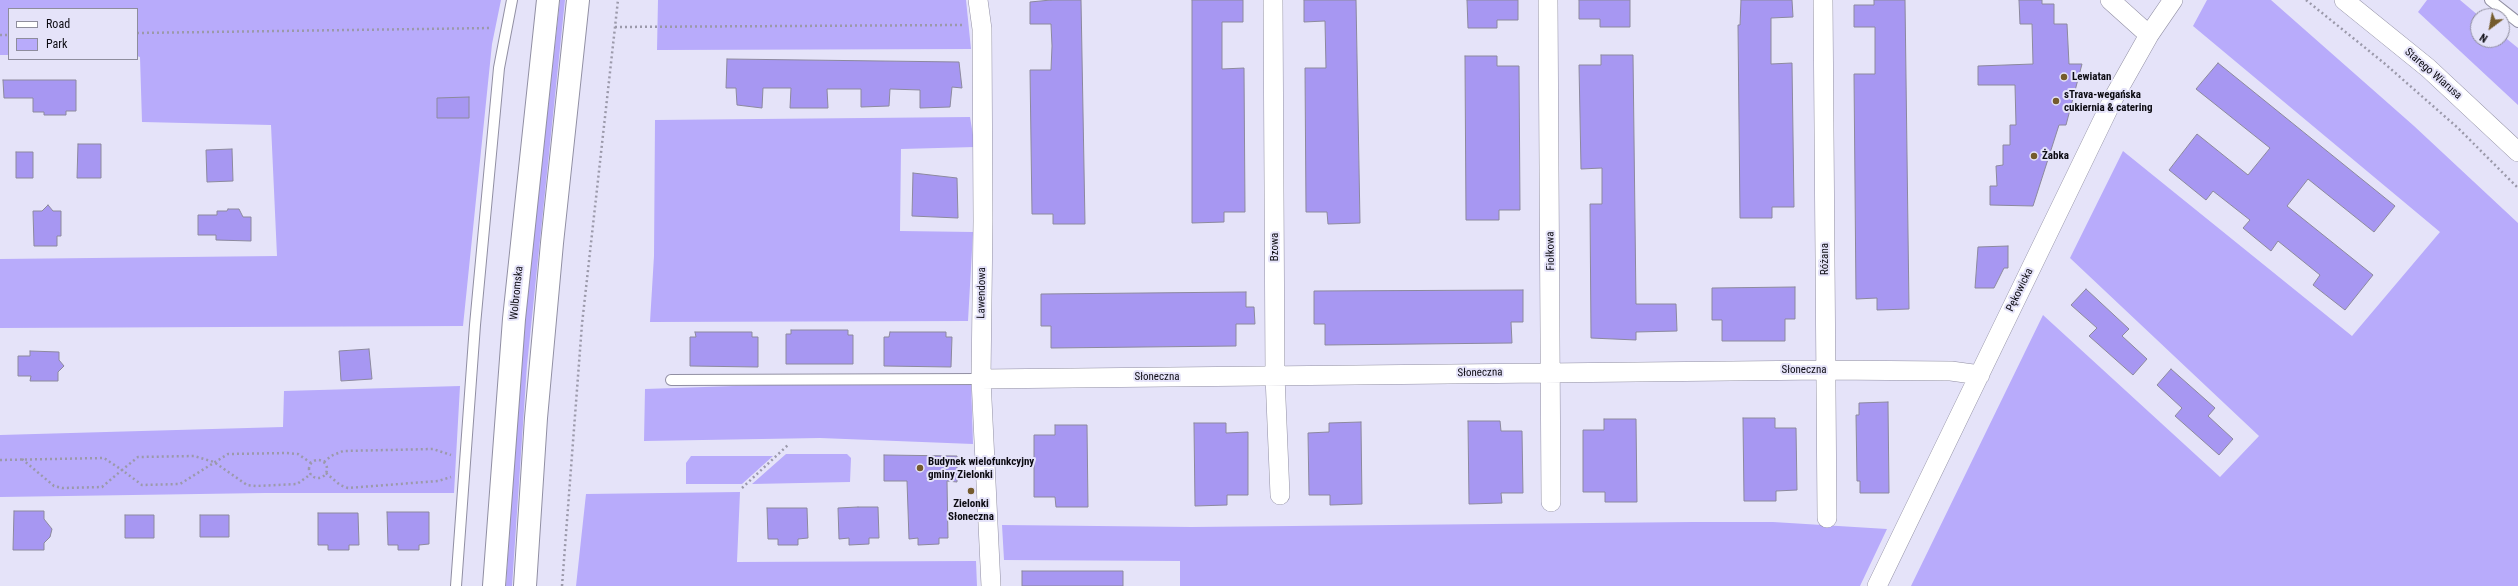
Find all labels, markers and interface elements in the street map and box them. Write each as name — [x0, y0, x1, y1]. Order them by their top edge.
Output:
legend — [8, 8, 138, 60]
north arrow — [2470, 8, 2510, 48]
text: Road — [46, 17, 70, 31]
text: N — [2478, 30, 2490, 45]
text: Park — [46, 37, 67, 51]
street label: Starego Wiarusa — [2402, 46, 2464, 102]
place label: Lewiatan — [2072, 70, 2111, 84]
marker: Lewiatan — [2059, 72, 2069, 82]
place label: sTrava-wegańska cukiernia & catering — [2064, 88, 2152, 114]
marker: sTrava-wegańska cukiernia & catering — [2051, 96, 2061, 106]
place label: Żabka — [2042, 149, 2069, 163]
marker: Żabka — [2029, 151, 2039, 161]
street label: Fiołkowa — [1544, 231, 1558, 271]
street label: Bzowa — [1268, 233, 1282, 261]
street label: Różana — [1818, 243, 1832, 275]
street label: Wolbromska — [508, 265, 526, 321]
street label: Pękowicka — [2004, 266, 2036, 314]
street label: Lawendowa — [975, 267, 989, 319]
street label: Słoneczna — [1782, 363, 1826, 377]
street label: Słoneczna — [1457, 366, 1503, 380]
street label: Słoneczna — [1135, 370, 1179, 384]
place label: Budynek wielofunkcyjny gminy Zielonki — [928, 455, 1034, 481]
marker: Budynek wielofunkcyjny gminy Zielonki — [915, 463, 925, 473]
marker: Zielonki Słoneczna — [966, 486, 976, 496]
place label: Zielonki Słoneczna — [948, 497, 994, 523]

